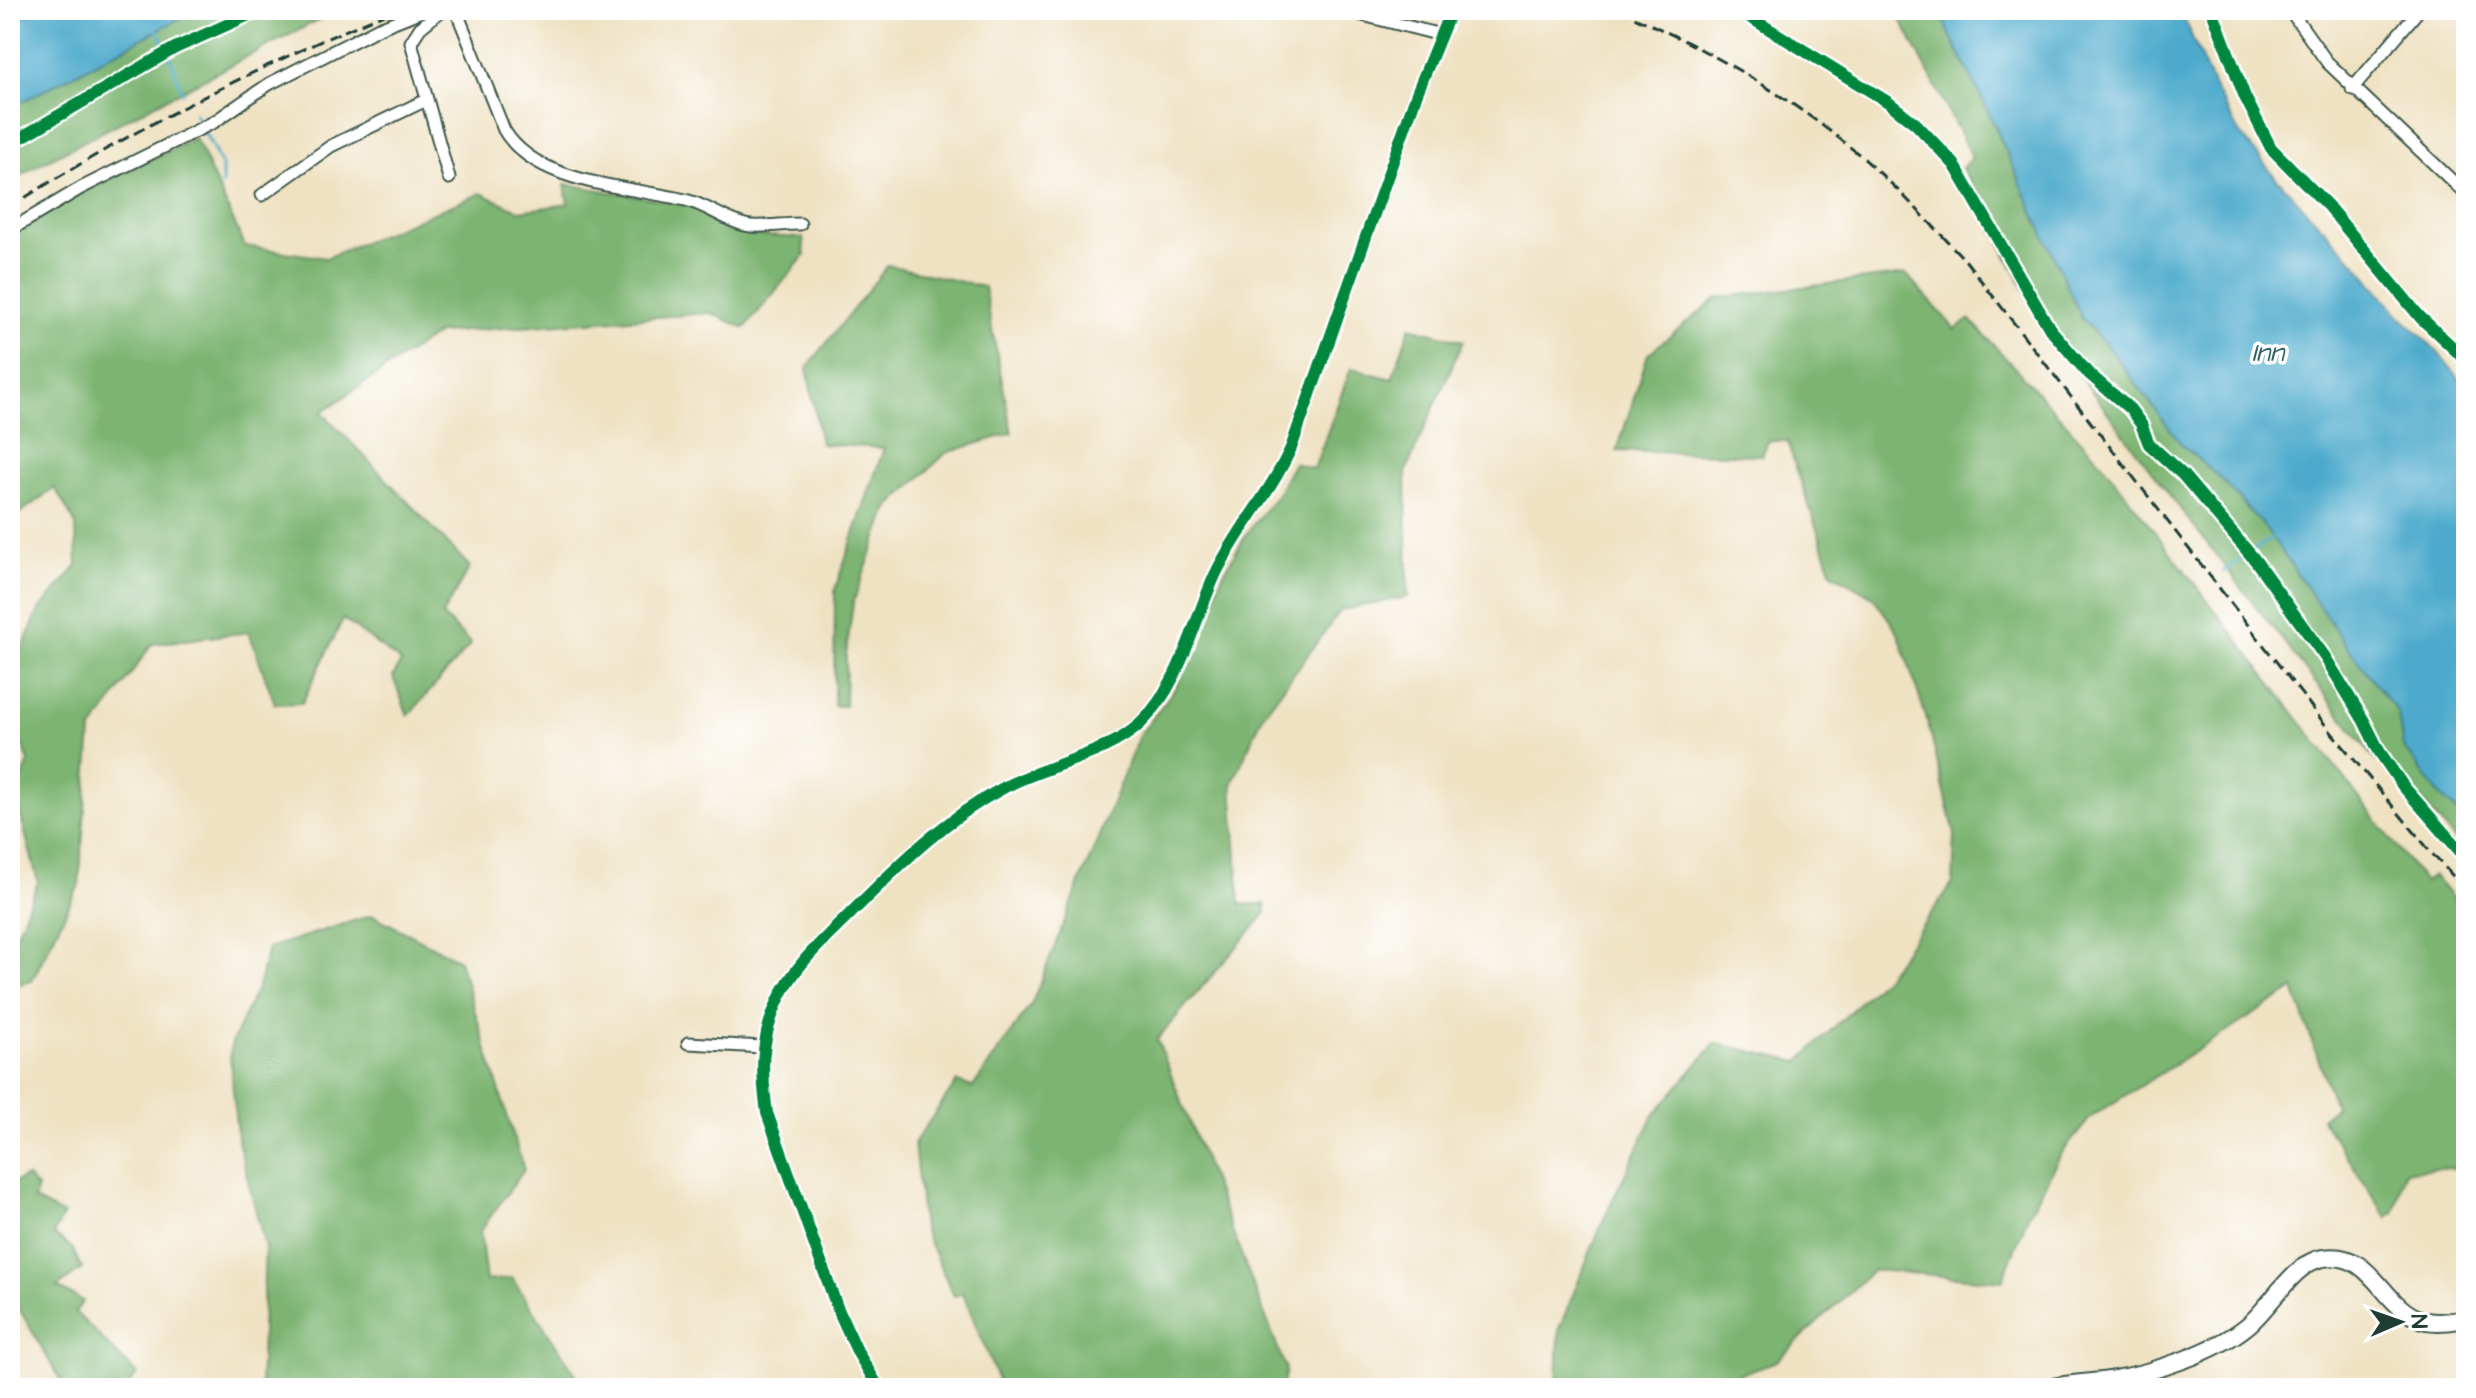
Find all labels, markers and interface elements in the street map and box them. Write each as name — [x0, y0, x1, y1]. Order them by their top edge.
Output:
water label: Inn — [2252, 333, 2286, 372]
north arrow — [2360, 1282, 2440, 1362]
text: N — [2403, 1314, 2434, 1329]

